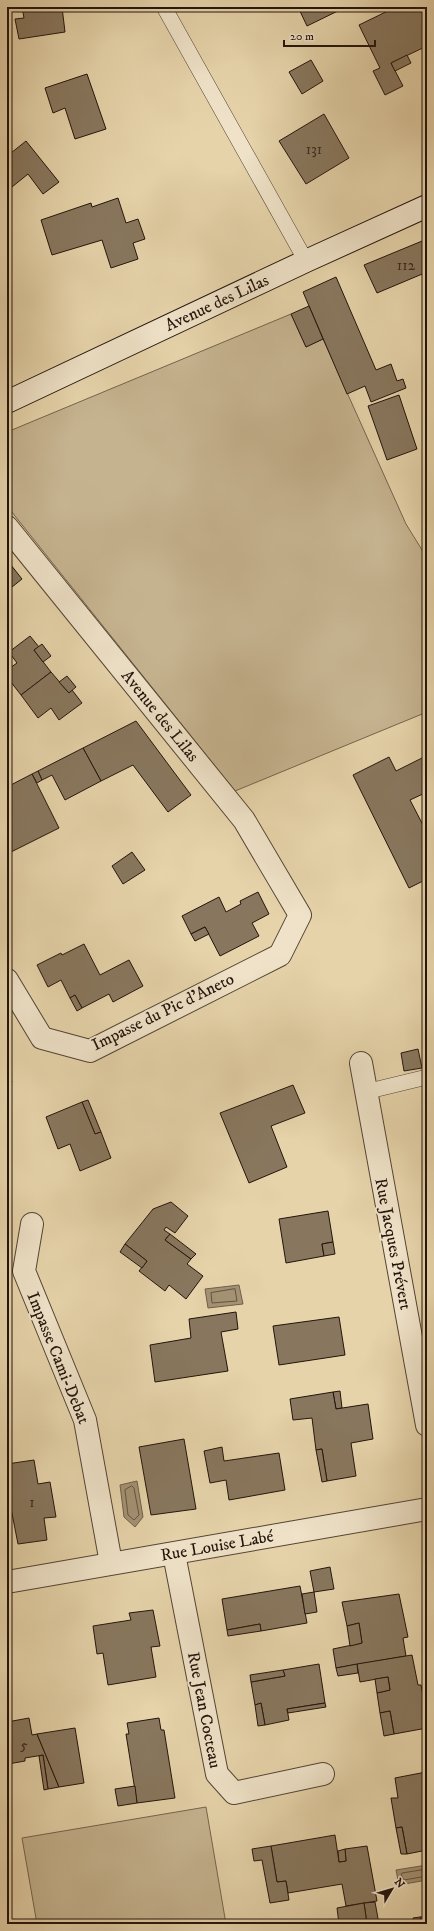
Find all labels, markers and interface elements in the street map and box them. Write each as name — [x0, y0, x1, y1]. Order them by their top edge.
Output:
scale bar — [284, 22, 375, 48]
text: 20 m — [290, 29, 314, 44]
house number: 131 — [306, 140, 322, 159]
house number: 112 — [397, 256, 416, 275]
street label: Avenue des Lilas — [162, 269, 273, 337]
street label: Avenue des Lilas — [116, 665, 204, 767]
street label: Impasse du Pic d'Aneto — [88, 968, 238, 1056]
street label: Rue Jacques Prévert — [369, 1176, 417, 1312]
street label: Impasse Cami-Debat — [21, 1289, 95, 1428]
house number: 1 — [29, 1493, 35, 1512]
street label: Rue Louise Labé — [159, 1525, 275, 1567]
street label: Rue Jean Cocteau — [182, 1650, 226, 1770]
house number: 5 — [20, 1736, 28, 1755]
north arrow — [372, 1869, 412, 1909]
text: N — [391, 1876, 407, 1891]

